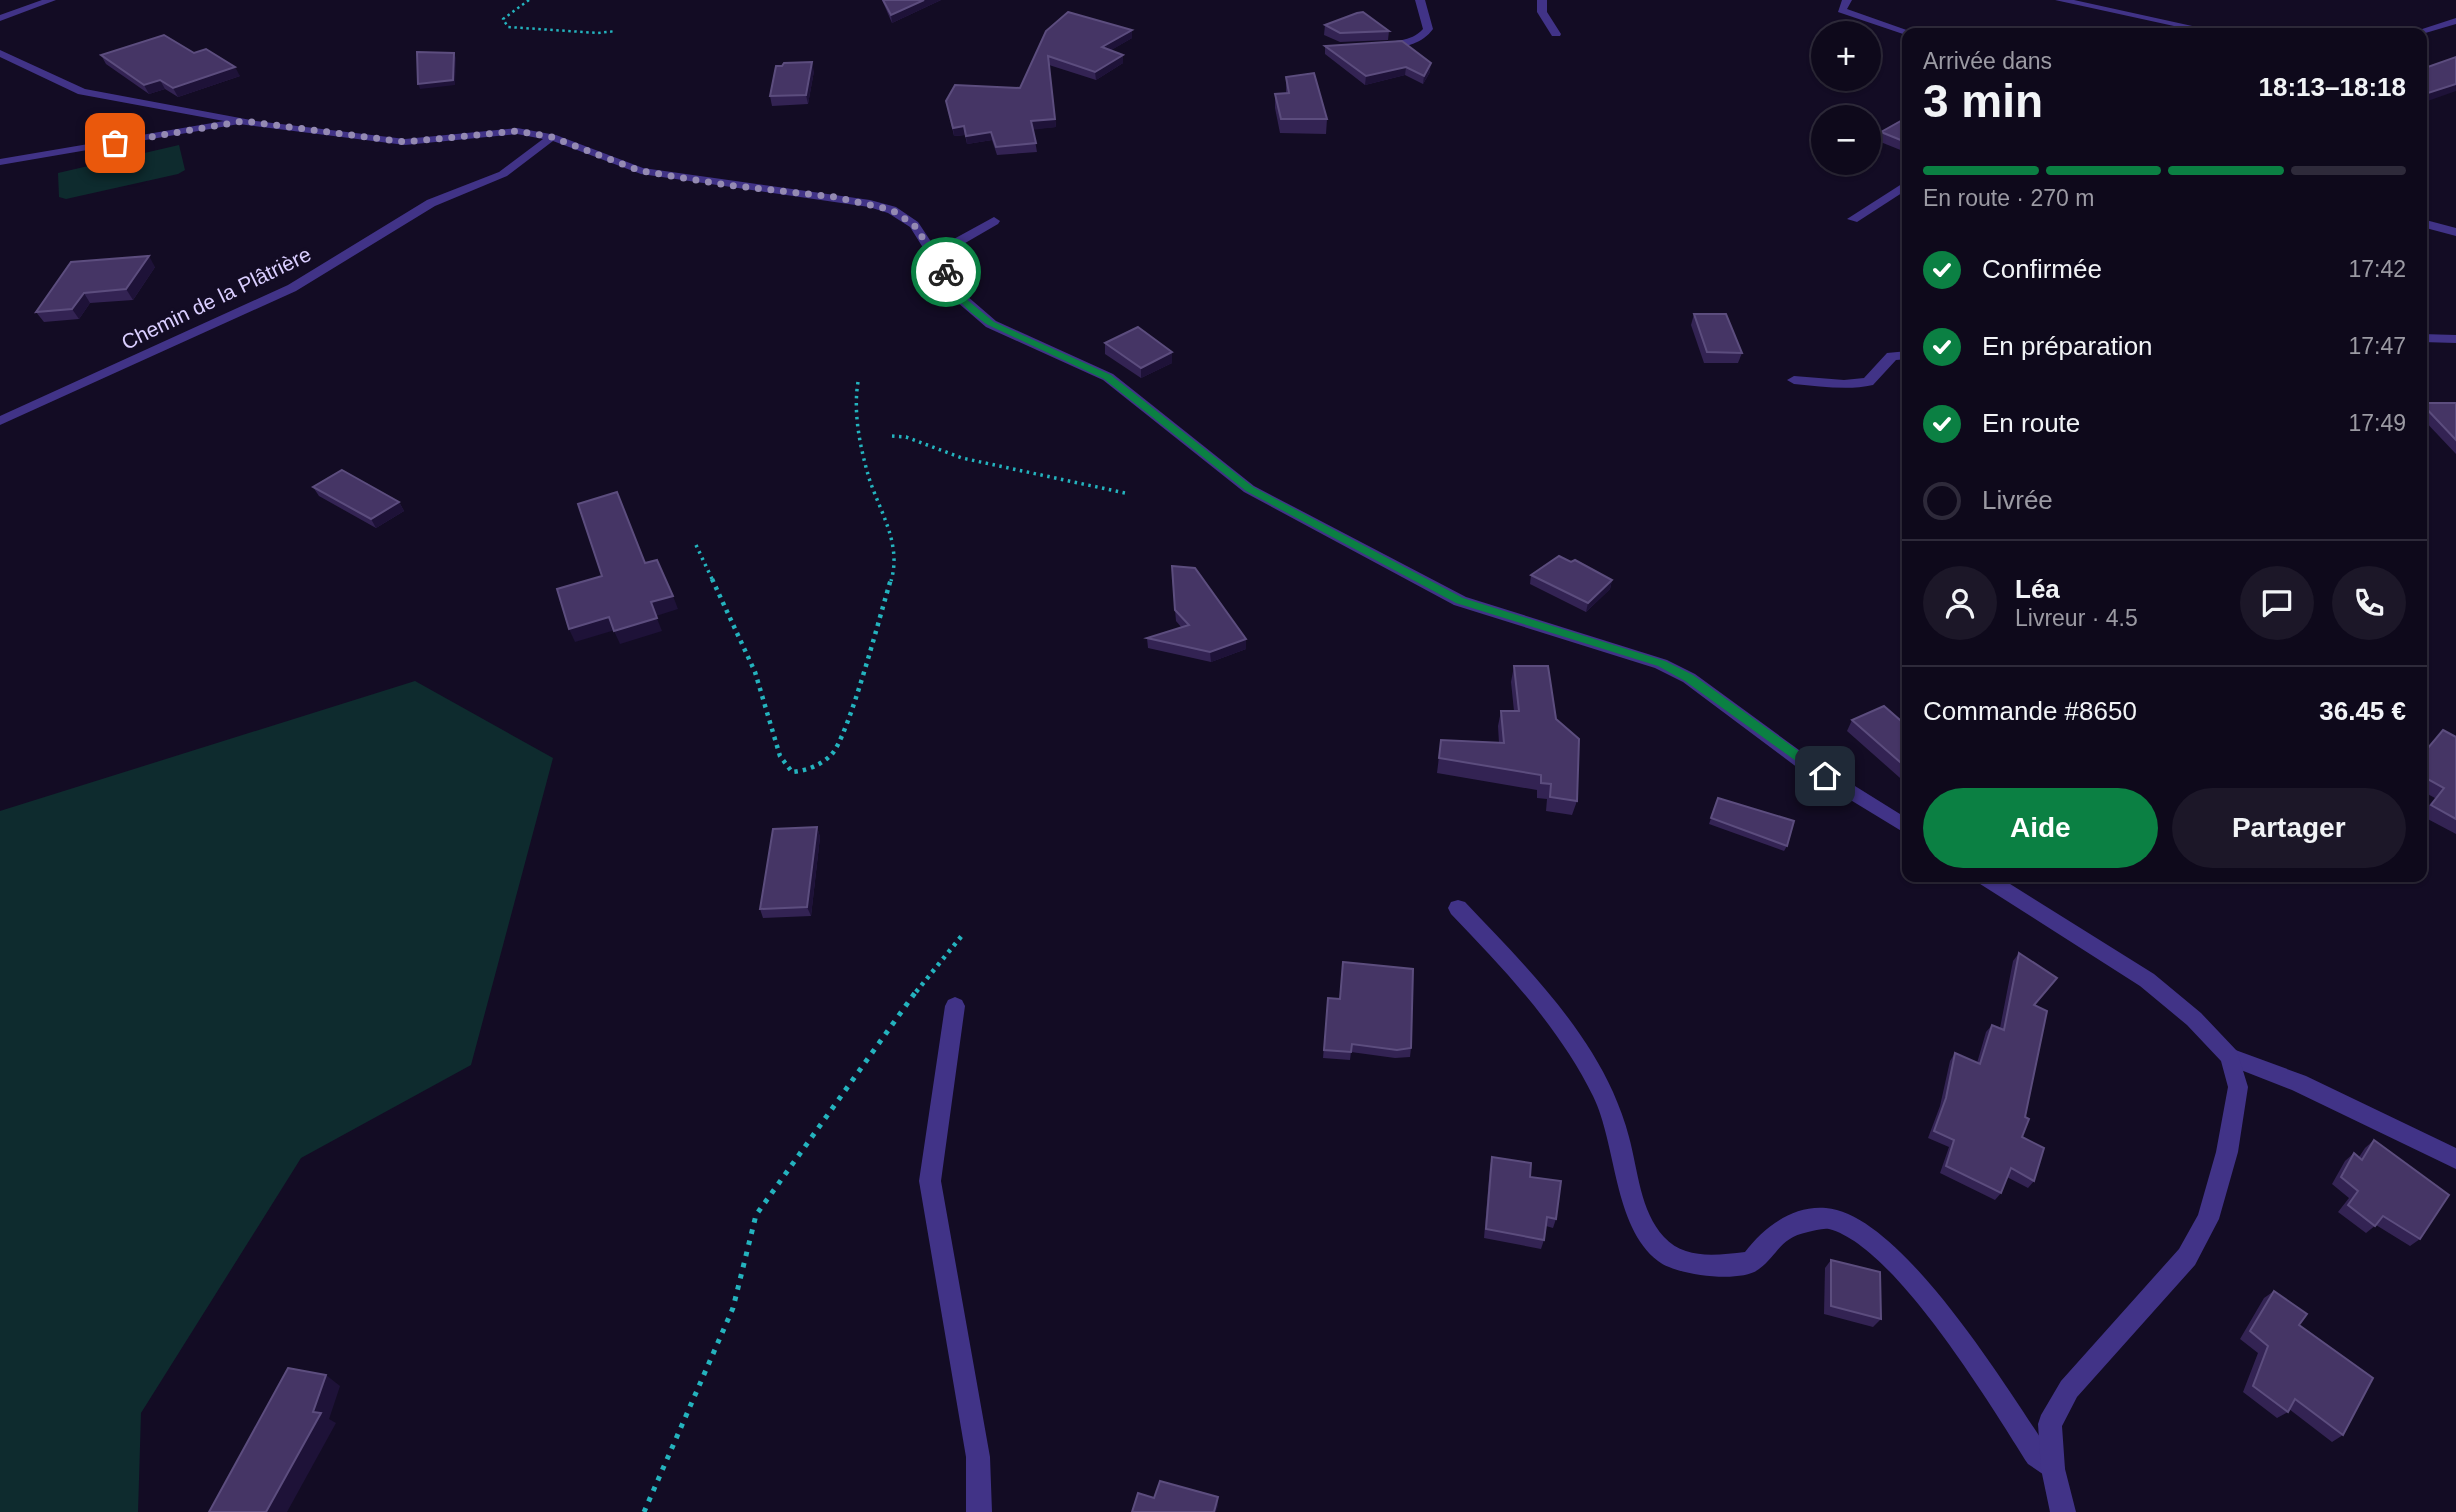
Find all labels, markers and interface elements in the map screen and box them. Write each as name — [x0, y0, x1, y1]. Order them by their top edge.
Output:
map controls — [1811, 21, 1881, 175]
button: + — [1811, 21, 1881, 91]
text: Arrivée dans — [1923, 48, 2052, 74]
text: 18:13–18:18 — [2259, 72, 2406, 102]
text: 3 min — [1923, 75, 2043, 127]
button: − — [1811, 105, 1881, 175]
pin — [85, 113, 145, 173]
icon: bag — [96, 124, 134, 162]
text: En route · 270 m — [1923, 185, 2094, 211]
courier — [911, 237, 981, 307]
street label: Chemin de la Plâtrière — [118, 242, 314, 354]
icon: check — [1923, 251, 1961, 289]
icon: bike — [927, 253, 965, 291]
text: Confirmée — [1982, 254, 2102, 284]
text: 17:42 — [2348, 256, 2406, 282]
icon: check — [1923, 328, 1961, 366]
text: En préparation — [1982, 331, 2153, 361]
text: 17:47 — [2348, 333, 2406, 359]
icon: check — [1923, 405, 1961, 443]
text: En route — [1982, 408, 2080, 438]
text: 17:49 — [2348, 410, 2406, 436]
text: Livrée — [1982, 485, 2053, 515]
button: person — [1923, 566, 1997, 640]
button: chat — [2240, 566, 2314, 640]
button: phone — [2332, 566, 2406, 640]
text: Léa — [2015, 574, 2060, 604]
text: Livreur · 4.5 — [2015, 605, 2138, 631]
text: Commande #8650 — [1923, 696, 2137, 726]
text: 36.45 € — [2319, 696, 2406, 726]
pin — [1795, 746, 1855, 806]
icon: home — [1806, 757, 1844, 795]
button: Aide — [1923, 788, 2158, 868]
button: Partager — [2172, 788, 2406, 868]

